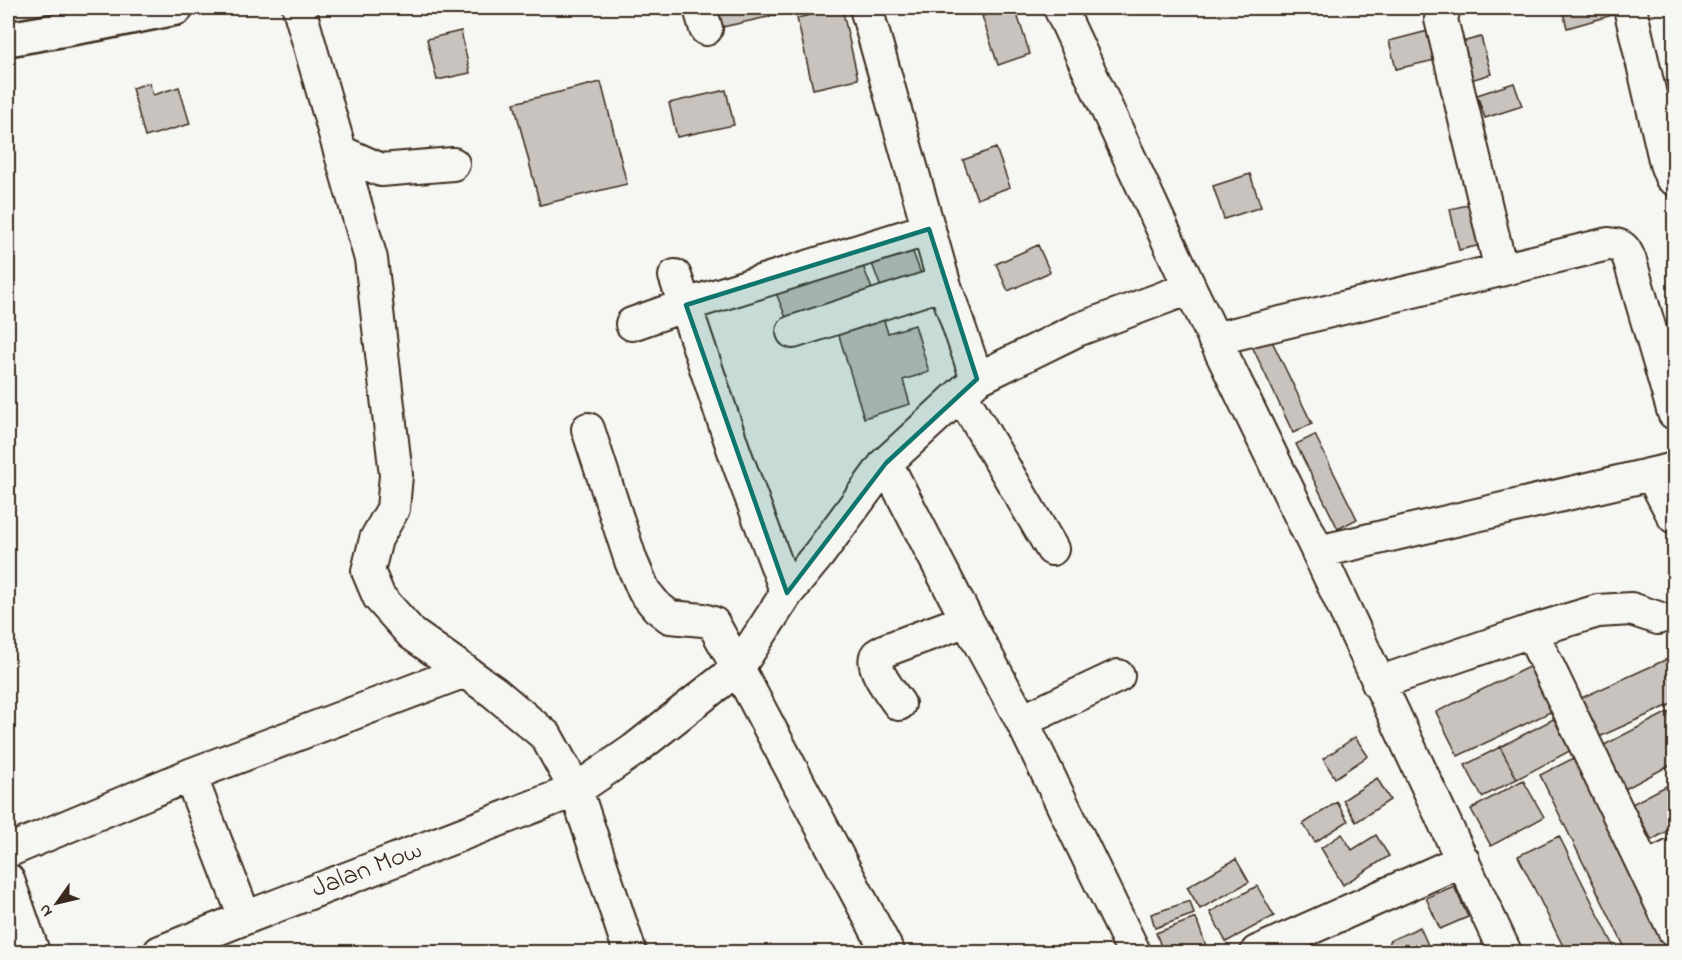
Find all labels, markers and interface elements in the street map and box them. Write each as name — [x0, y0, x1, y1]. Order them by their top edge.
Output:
street label: Jalan Mow — [306, 831, 428, 909]
north arrow — [27, 873, 87, 933]
text: N — [33, 899, 59, 921]

